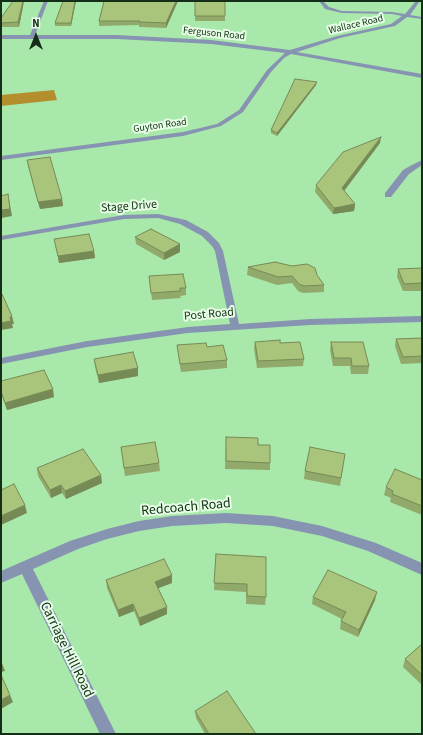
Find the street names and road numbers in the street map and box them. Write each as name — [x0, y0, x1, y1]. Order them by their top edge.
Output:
street label: Wallace Road — [328, 13, 384, 37]
street label: Ferguson Road — [182, 25, 246, 43]
street label: Guyton Road — [132, 116, 188, 136]
street label: Stage Drive — [100, 198, 158, 216]
street label: Post Road — [183, 306, 235, 324]
street label: Redcoach Road — [140, 496, 232, 520]
street label: Carriage Hill Road — [36, 599, 96, 701]

